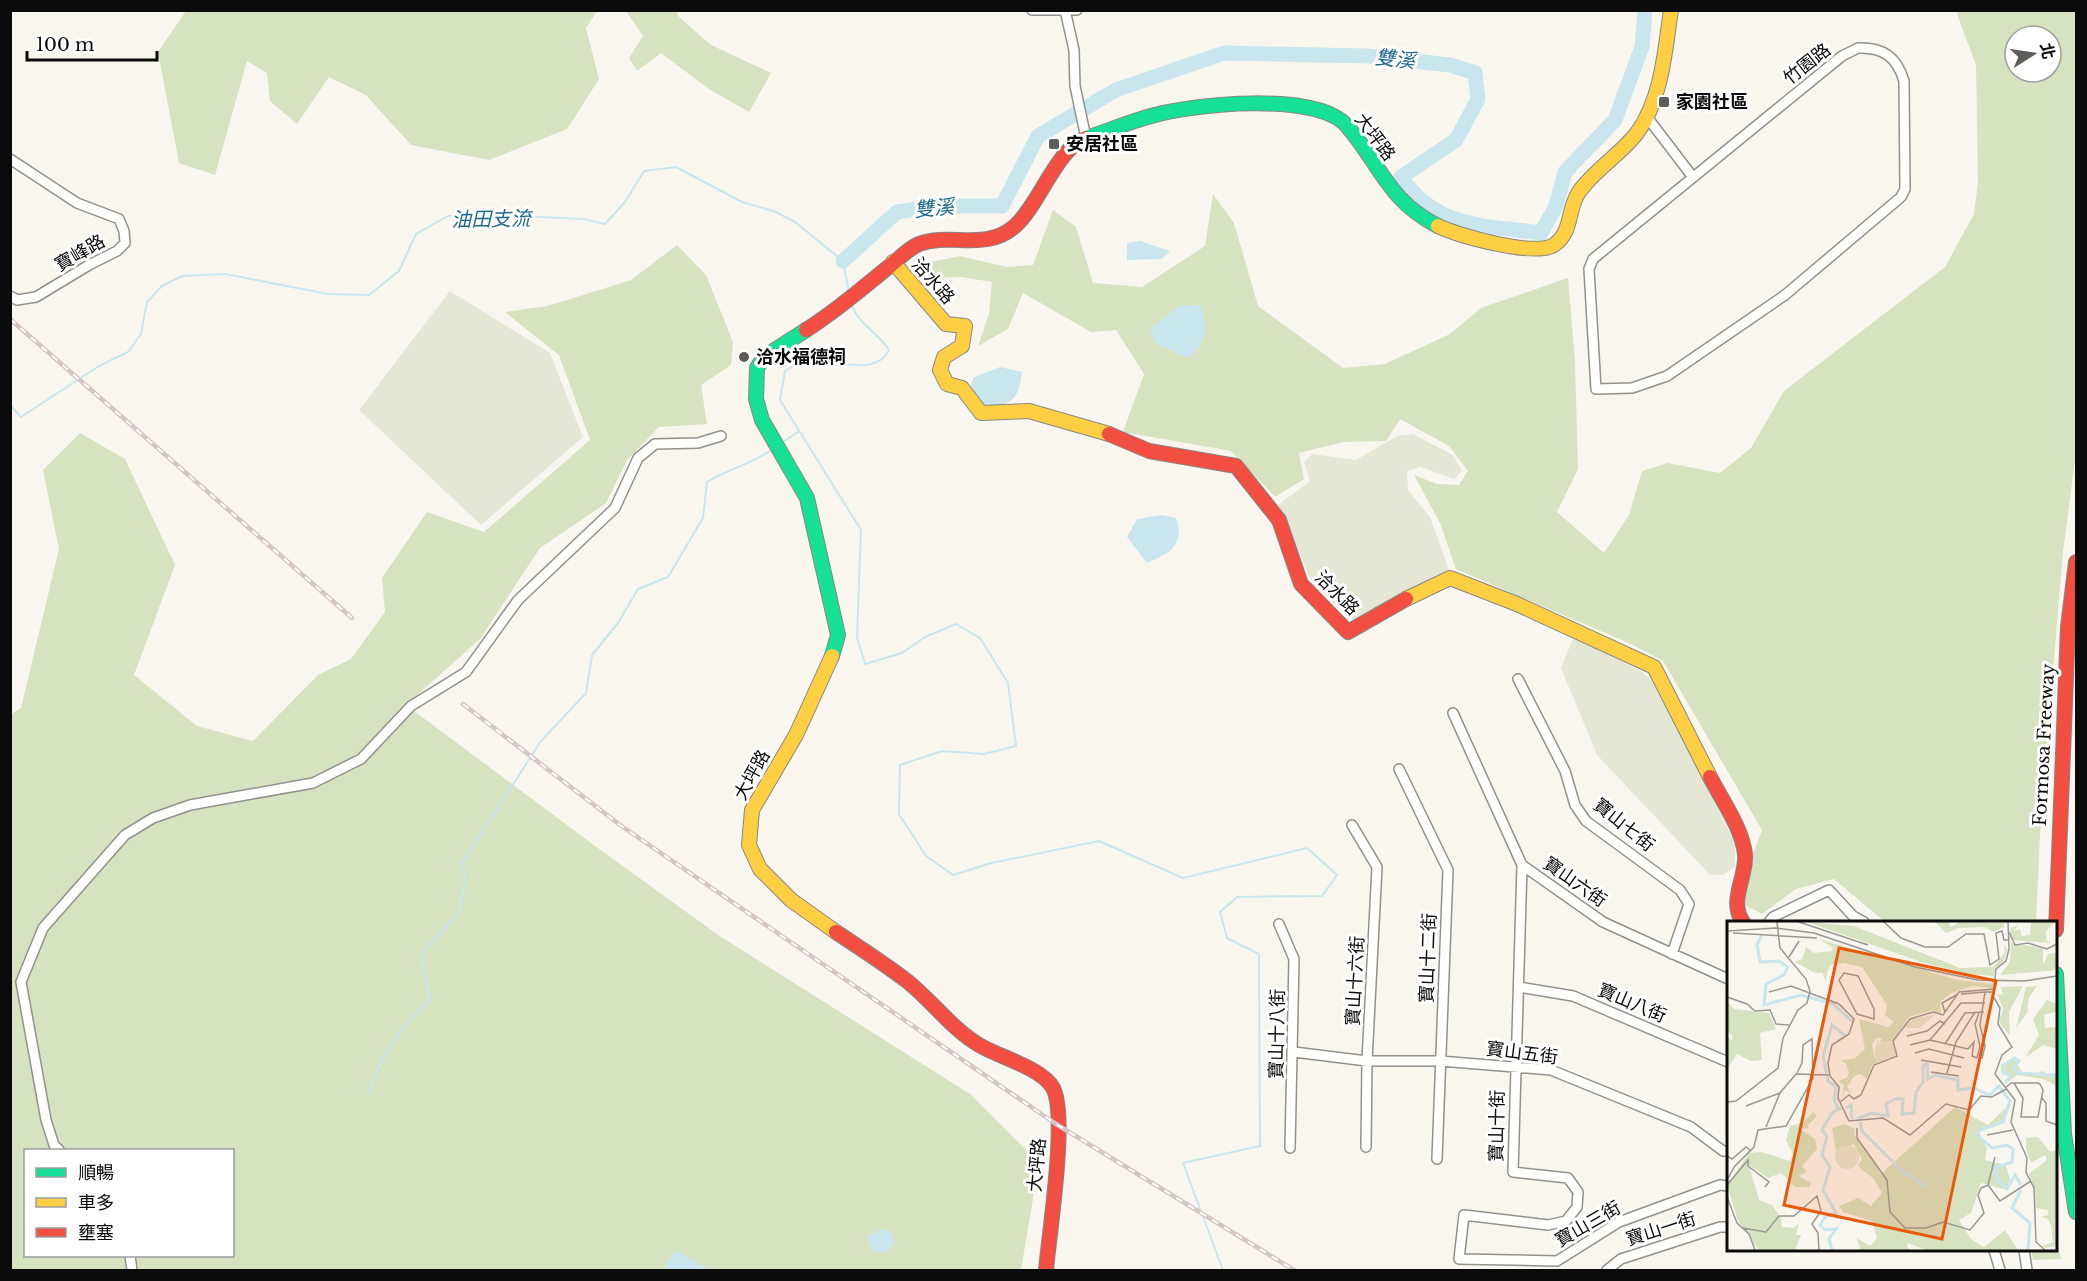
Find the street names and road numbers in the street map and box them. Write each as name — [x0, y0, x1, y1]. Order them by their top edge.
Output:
street label: 竹園路 — [1779, 39, 1835, 89]
street label: 大坪路 — [1350, 109, 1400, 165]
street label: 寶峰路 — [51, 230, 109, 276]
street label: 洽水路 — [907, 253, 959, 309]
street label: 洽水路 — [1310, 566, 1364, 620]
street label: Formosa Freeway — [2029, 663, 2059, 827]
street label: 大坪路 — [729, 746, 775, 804]
street label: 寶山七街 — [1589, 794, 1659, 856]
street label: 寶山六街 — [1539, 852, 1611, 912]
street label: 寶山十二街 — [1415, 913, 1441, 1003]
street label: 寶山十六街 — [1342, 935, 1368, 1027]
street label: 寶山八街 — [1595, 979, 1669, 1027]
street label: 寶山十八街 — [1265, 989, 1289, 1079]
street label: 寶山五街 — [1485, 1038, 1559, 1068]
street label: 寶山十街 — [1485, 1090, 1509, 1162]
street label: 大坪路 — [1024, 1137, 1050, 1193]
street label: 寶山三街 — [1551, 1196, 1625, 1252]
street label: 寶山一街 — [1623, 1207, 1699, 1251]

